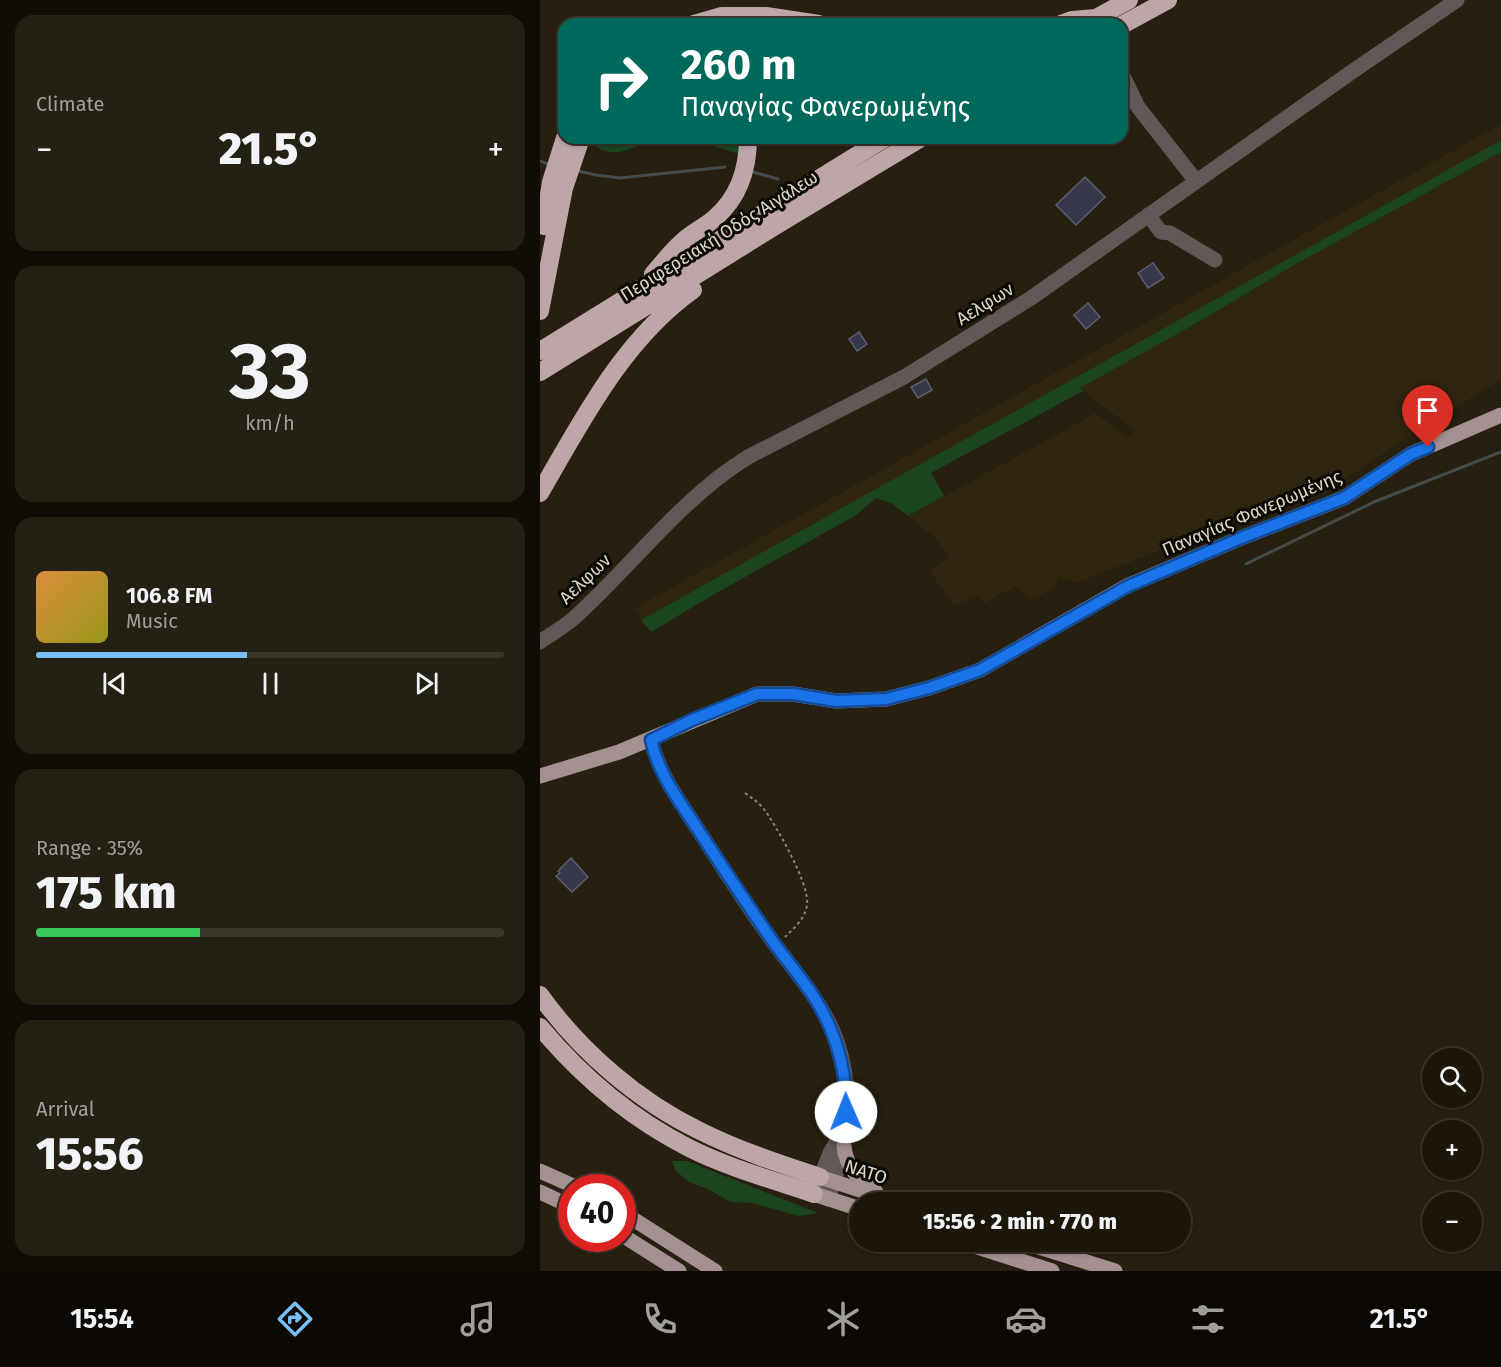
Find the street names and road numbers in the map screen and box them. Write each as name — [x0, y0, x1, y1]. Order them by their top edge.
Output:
street label: Περιφερειακή Οδός Αιγάλεω — [616, 166, 822, 306]
street label: Αελφων — [952, 278, 1018, 330]
street label: Παναγίας Φανερωμένης — [1159, 465, 1346, 561]
street label: Αελφων — [555, 549, 616, 609]
street label: ΝΑΤΟ — [842, 1155, 890, 1189]

